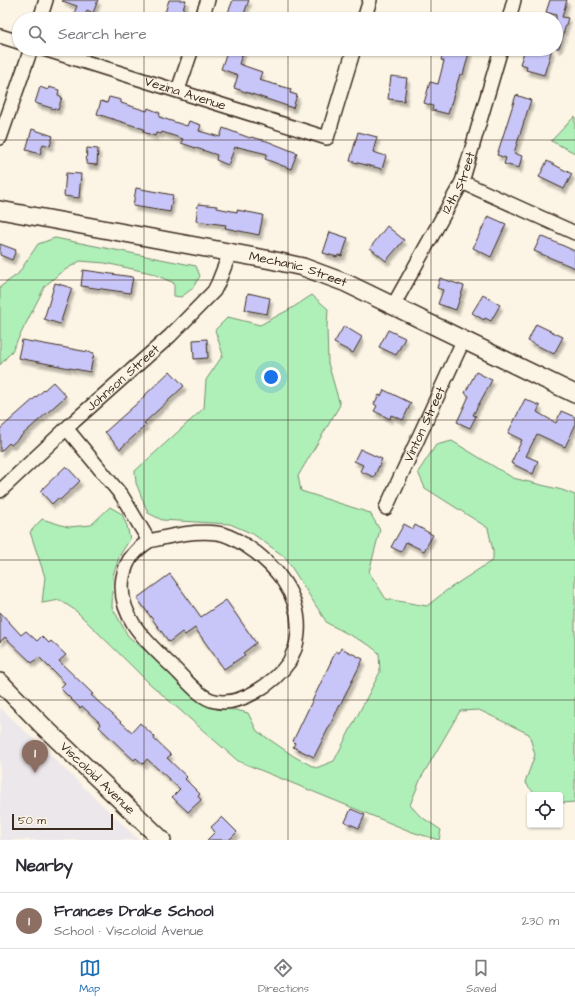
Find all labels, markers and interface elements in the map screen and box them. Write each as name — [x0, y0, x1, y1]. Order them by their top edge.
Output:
search box — [12, 12, 563, 56]
icon: search — [26, 23, 48, 45]
text: Search here — [58, 24, 147, 45]
street label: Vezina Avenue — [142, 72, 228, 115]
street label: 12th Street — [437, 149, 480, 217]
street label: Mechanic Street — [248, 247, 350, 292]
street label: Johnson Street — [82, 340, 164, 415]
your location — [261, 367, 281, 387]
street label: Vinton Street — [399, 383, 450, 465]
street label: Viscoloid Avenue — [56, 738, 139, 819]
pin: 1 — [22, 740, 48, 773]
map controls — [527, 792, 563, 828]
button: locate — [527, 792, 563, 828]
scale bar — [12, 812, 113, 831]
text: 50 m — [18, 813, 46, 828]
text: Nearby — [16, 854, 73, 878]
text: Frances Drake School — [54, 901, 214, 922]
text: 1 — [28, 912, 30, 930]
text: 230 m — [521, 912, 559, 930]
text: School · Viscoloid Avenue — [54, 922, 204, 940]
tab: Map — [79, 957, 101, 996]
tab: Directions — [258, 957, 309, 996]
tab: Saved — [466, 957, 496, 996]

